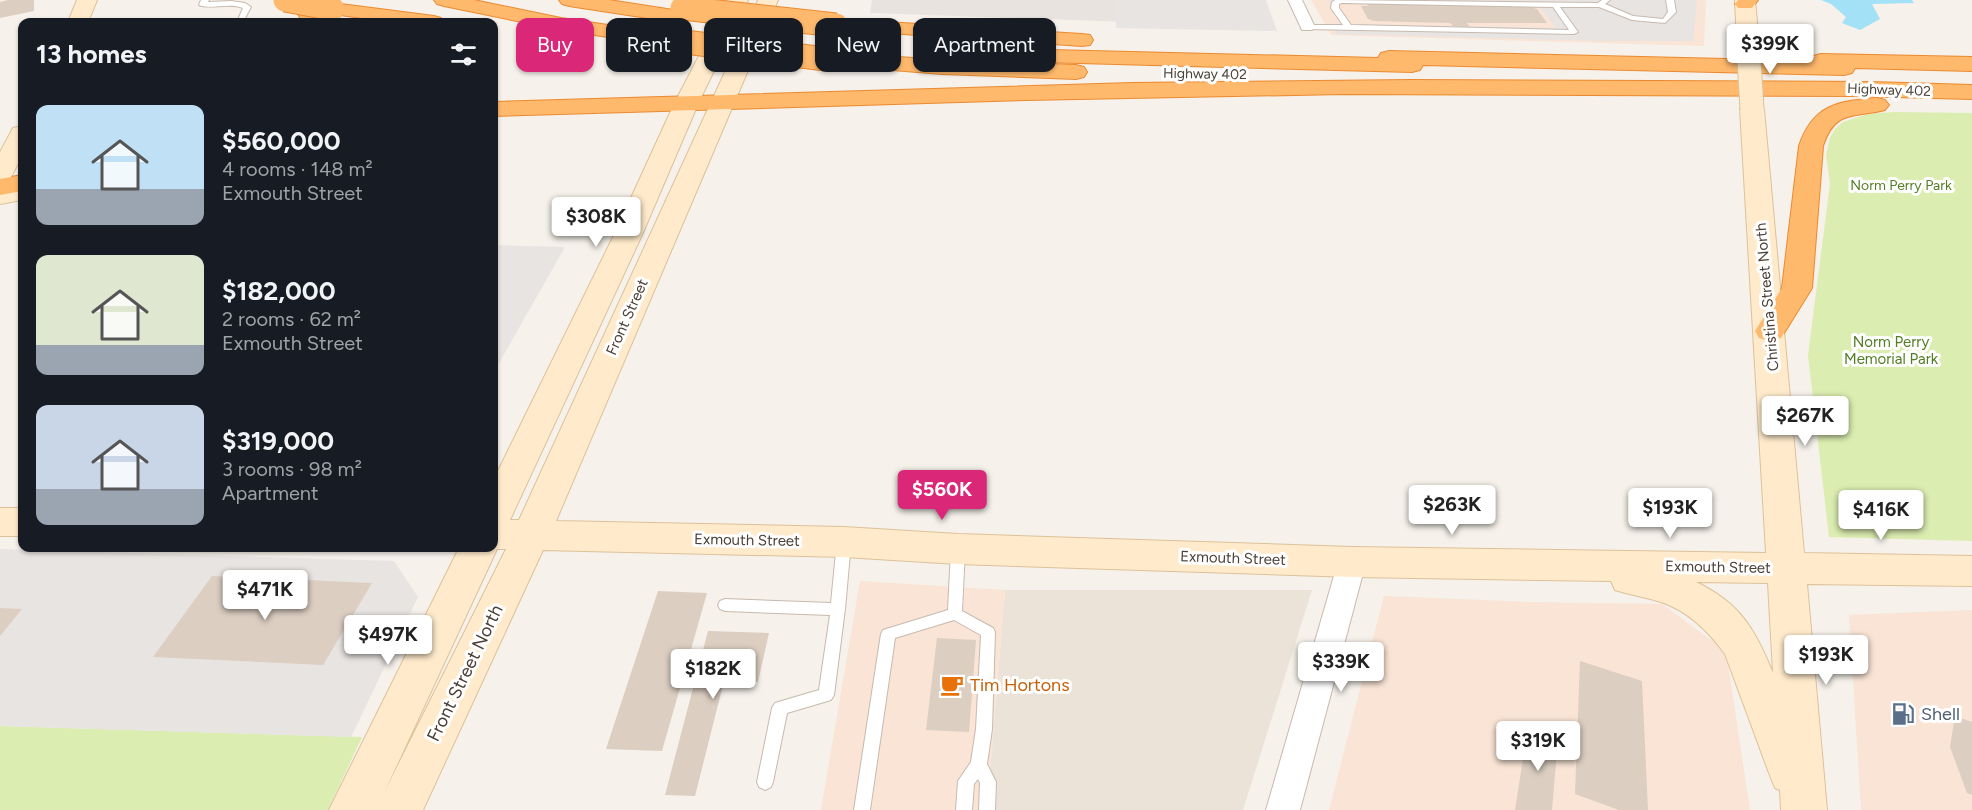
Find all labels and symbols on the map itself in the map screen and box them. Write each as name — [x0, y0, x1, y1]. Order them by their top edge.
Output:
pin: $399K — [1728, 24, 1812, 75]
street label: Highway 402 — [1163, 65, 1247, 83]
street label: Highway 402 — [1847, 80, 1931, 100]
park label: Norm Perry Park — [1850, 177, 1952, 194]
pin: $308K — [554, 197, 638, 248]
street label: Christina Street North — [1752, 222, 1782, 372]
street label: Front Street — [602, 276, 652, 358]
park label: Norm Perry Memorial Park — [1844, 333, 1939, 368]
pin: $267K — [1763, 396, 1847, 447]
pin: $560K — [900, 470, 984, 521]
pin: $263K — [1410, 485, 1494, 536]
pin: $193K — [1628, 488, 1712, 539]
pin: $416K — [1839, 490, 1923, 541]
street label: Exmouth Street — [694, 530, 800, 550]
street label: Exmouth Street — [1180, 547, 1286, 569]
street label: Exmouth Street — [1665, 557, 1771, 577]
pin: $471K — [223, 570, 307, 621]
street label: Front Street North — [422, 601, 508, 745]
pin: $497K — [346, 615, 430, 666]
pin: $193K — [1784, 635, 1868, 686]
pin: $339K — [1299, 642, 1383, 693]
pin: $182K — [671, 649, 755, 700]
cafe icon: Tim Hortons — [939, 672, 965, 698]
place label: Tim Hortons — [970, 674, 1070, 696]
fuel station icon: Shell — [1890, 701, 1916, 727]
place label: Shell — [1921, 703, 1960, 725]
pin: $319K — [1496, 721, 1580, 772]

